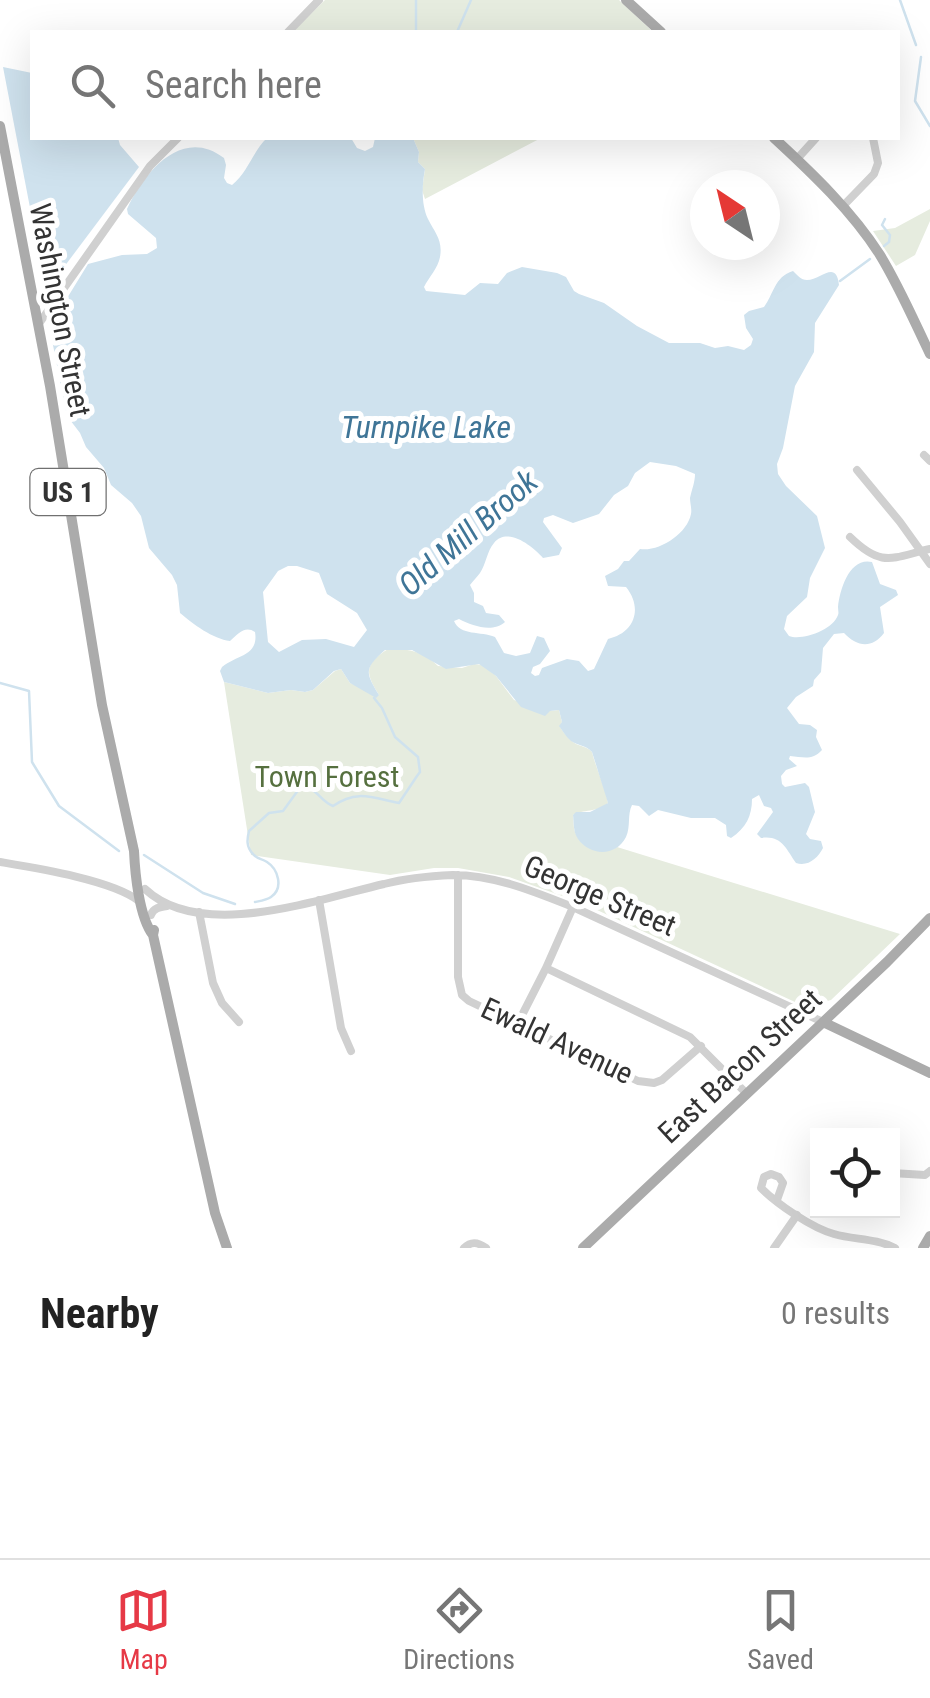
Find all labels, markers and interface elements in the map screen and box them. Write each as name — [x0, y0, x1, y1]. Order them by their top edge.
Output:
search box — [30, 30, 900, 140]
icon: search — [65, 58, 120, 113]
text: Search here — [145, 63, 322, 107]
north arrow — [690, 170, 780, 260]
street label: Washington Street — [23, 200, 98, 419]
water label: Turnpike Lake — [341, 408, 511, 446]
water label: Old Mill Brook — [391, 462, 546, 604]
road number: US 1 — [30, 469, 106, 515]
park label: Town Forest — [255, 759, 399, 794]
street label: George Street — [519, 848, 681, 943]
street label: East Bacon Street — [651, 981, 828, 1150]
street label: Ewald Avenue — [476, 990, 639, 1091]
map controls — [810, 1128, 900, 1218]
button: locate — [810, 1128, 900, 1218]
text: Nearby — [40, 1289, 159, 1338]
text: 0 results — [781, 1294, 890, 1332]
tab: Map — [116, 1583, 171, 1676]
tab: Directions — [403, 1583, 515, 1676]
tab: Saved — [747, 1583, 814, 1676]

